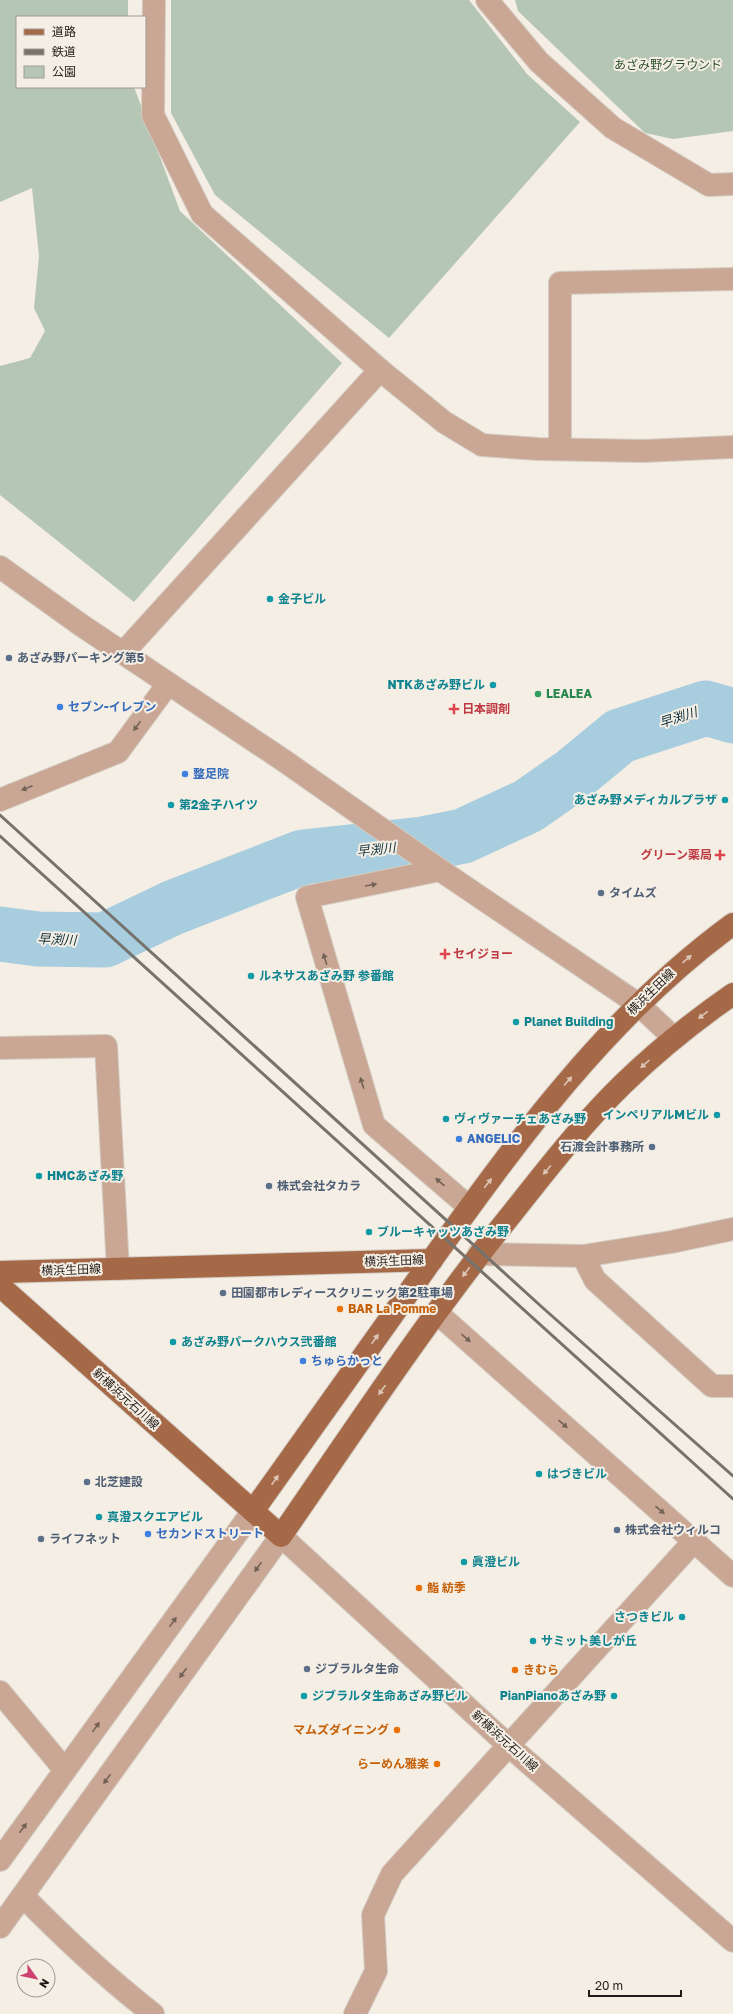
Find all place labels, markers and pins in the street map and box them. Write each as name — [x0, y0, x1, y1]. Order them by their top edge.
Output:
place label: 金子ビル — [278, 591, 326, 606]
marker: 金子ビル — [265, 594, 275, 604]
place label: あざみ野パーキング第5 — [17, 650, 144, 665]
marker: あざみ野パーキング第5 — [4, 653, 14, 663]
place label: NTKあざみ野ビル — [387, 677, 485, 692]
marker: NTKあざみ野ビル — [488, 680, 498, 690]
place label: LEALEA — [546, 686, 592, 701]
marker: LEALEA — [533, 689, 543, 699]
place label: セブン-イレブン — [68, 699, 157, 714]
place label: 日本調剤 — [462, 701, 510, 716]
marker: セブン-イレブン — [55, 702, 65, 712]
marker: 日本調剤 — [449, 704, 459, 714]
place label: 整足院 — [193, 766, 229, 781]
marker: 整足院 — [180, 769, 190, 779]
place label: あざみ野メディカルプラザ — [574, 792, 717, 807]
marker: あざみ野メディカルプラザ — [720, 795, 730, 805]
place label: 第2金子ハイツ — [179, 797, 258, 812]
marker: 第2金子ハイツ — [166, 800, 176, 810]
place label: グリーン薬局 — [641, 847, 712, 862]
marker: グリーン薬局 — [715, 850, 725, 860]
place label: タイムズ — [609, 885, 657, 900]
marker: タイムズ — [596, 888, 606, 898]
place label: セイジョー — [453, 946, 513, 961]
marker: セイジョー — [440, 949, 450, 959]
place label: ルネサスあざみ野 参番館 — [259, 968, 394, 983]
marker: ルネサスあざみ野 参番館 — [246, 971, 256, 981]
place label: Planet Building — [524, 1014, 613, 1029]
marker: Planet Building — [511, 1017, 521, 1027]
place label: インペリアルMビル — [602, 1107, 709, 1122]
marker: インペリアルMビル — [712, 1110, 722, 1120]
place label: ヴィヴァーチェあざみ野 — [454, 1111, 586, 1126]
marker: ヴィヴァーチェあざみ野 — [441, 1114, 451, 1124]
place label: ANGELIC — [467, 1131, 521, 1146]
marker: ANGELIC — [454, 1134, 464, 1144]
place label: 石渡会計事務所 — [560, 1139, 644, 1154]
marker: 石渡会計事務所 — [647, 1142, 657, 1152]
place label: HMCあざみ野 — [47, 1168, 123, 1183]
marker: HMCあざみ野 — [34, 1171, 44, 1181]
place label: 株式会社タカラ — [277, 1178, 361, 1193]
marker: 株式会社タカラ — [264, 1181, 274, 1191]
place label: ブルーキャッツあざみ野 — [377, 1224, 509, 1239]
marker: ブルーキャッツあざみ野 — [364, 1227, 374, 1237]
place label: 田園都市レディースクリニック第2駐車場 — [231, 1285, 453, 1300]
marker: 田園都市レディースクリニック第2駐車場 — [218, 1288, 228, 1298]
place label: BAR La Pomme — [348, 1301, 436, 1316]
marker: BAR La Pomme — [335, 1304, 345, 1314]
place label: あざみ野パークハウス弐番館 — [181, 1334, 336, 1349]
marker: あざみ野パークハウス弐番館 — [168, 1337, 178, 1347]
place label: ちゅらかっと — [311, 1353, 383, 1368]
marker: ちゅらかっと — [298, 1356, 308, 1366]
place label: はづきビル — [547, 1466, 607, 1481]
marker: はづきビル — [534, 1469, 544, 1479]
place label: 北芝建設 — [95, 1474, 143, 1489]
marker: 北芝建設 — [82, 1477, 92, 1487]
place label: 真澄スクエアビル — [107, 1509, 203, 1524]
marker: 真澄スクエアビル — [94, 1512, 104, 1522]
place label: 株式会社ウィルコ — [625, 1522, 721, 1537]
marker: 株式会社ウィルコ — [612, 1525, 622, 1535]
place label: セカンドストリート — [156, 1526, 264, 1541]
marker: セカンドストリート — [143, 1529, 153, 1539]
place label: ライフネット — [49, 1531, 121, 1546]
marker: ライフネット — [36, 1534, 46, 1544]
place label: 眞澄ビル — [472, 1554, 520, 1569]
marker: 眞澄ビル — [459, 1557, 469, 1567]
place label: 鮨 紡季 — [427, 1580, 466, 1595]
marker: 鮨 紡季 — [414, 1583, 424, 1593]
place label: さつきビル — [614, 1609, 674, 1624]
marker: さつきビル — [677, 1612, 687, 1622]
place label: サミット美しが丘 — [541, 1633, 637, 1648]
marker: サミット美しが丘 — [528, 1636, 538, 1646]
place label: ジブラルタ生命 — [315, 1661, 399, 1676]
place label: きむら — [523, 1662, 559, 1677]
marker: ジブラルタ生命 — [302, 1664, 312, 1674]
marker: きむら — [510, 1665, 520, 1675]
place label: ジブラルタ生命あざみ野ビル — [312, 1688, 468, 1703]
place label: PianPianoあざみ野 — [500, 1688, 606, 1703]
marker: ジブラルタ生命あざみ野ビル — [299, 1691, 309, 1701]
marker: PianPianoあざみ野 — [609, 1691, 619, 1701]
place label: マムズダイニング — [293, 1722, 389, 1737]
marker: マムズダイニング — [392, 1725, 402, 1735]
place label: らーめん雅楽 — [357, 1756, 429, 1771]
marker: らーめん雅楽 — [432, 1759, 442, 1769]

